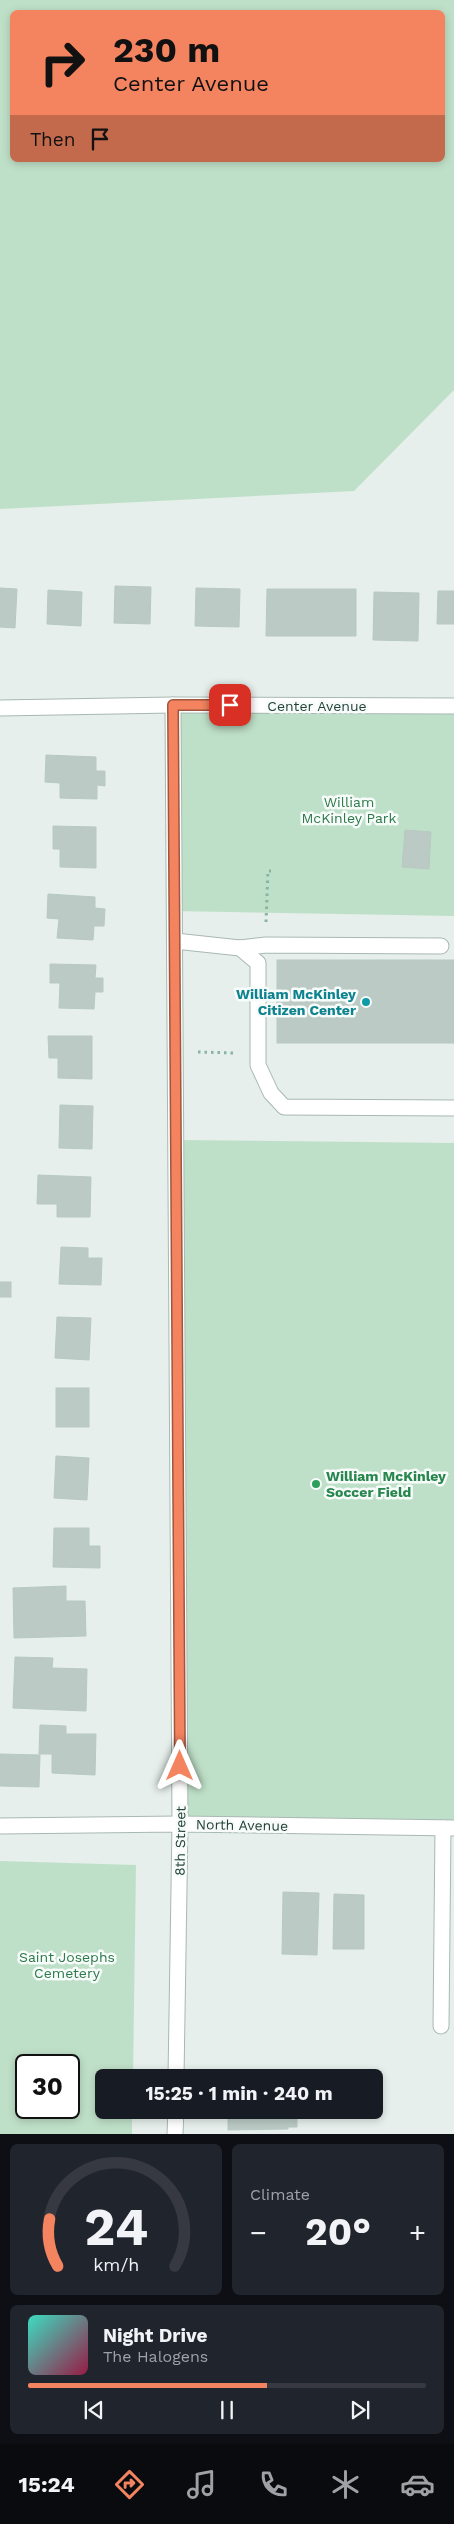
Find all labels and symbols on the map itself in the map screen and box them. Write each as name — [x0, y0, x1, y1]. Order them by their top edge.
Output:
pin — [209, 684, 251, 726]
street label: Center Avenue — [267, 698, 367, 714]
park label: William McKinley Park — [301, 794, 397, 826]
place label: William McKinley Citizen Center — [236, 986, 356, 1018]
marker: William McKinley Citizen Center — [360, 996, 372, 1008]
place label: William McKinley Soccer Field — [326, 1468, 446, 1500]
marker: William McKinley Soccer Field — [310, 1478, 322, 1490]
position arrow — [153, 1739, 205, 1791]
street label: 8th Street — [171, 1806, 189, 1876]
street label: North Avenue — [196, 1816, 288, 1834]
park label: Saint Josephs Cemetery — [19, 1949, 115, 1981]
speed limit sign: 30 — [15, 2054, 80, 2119]

